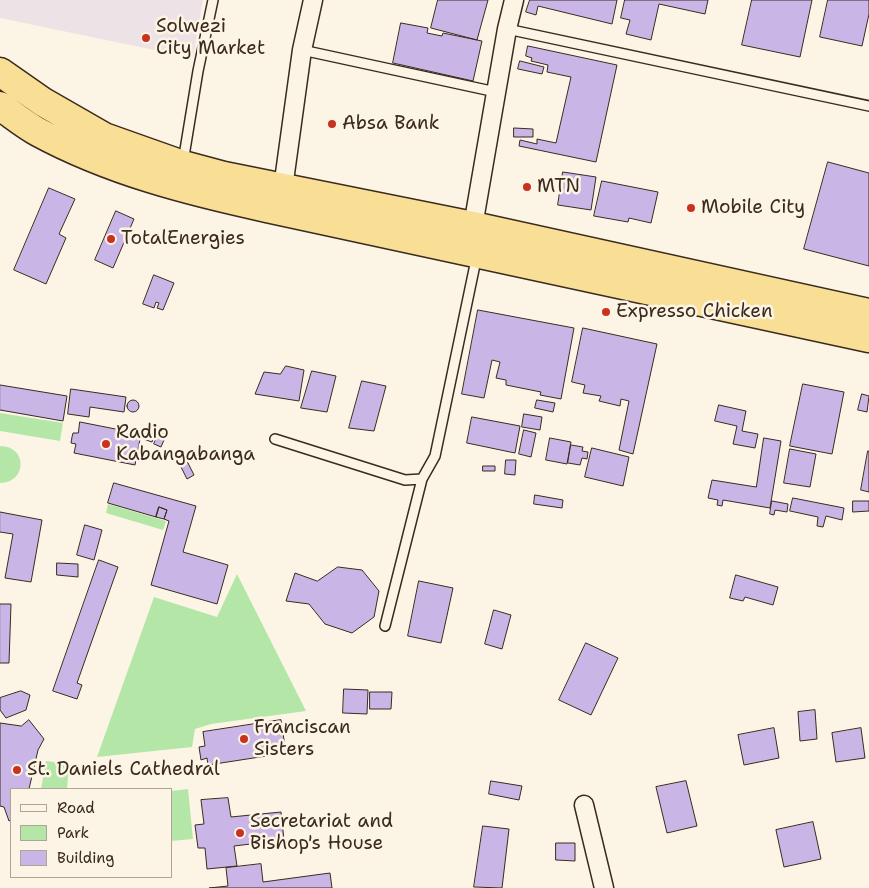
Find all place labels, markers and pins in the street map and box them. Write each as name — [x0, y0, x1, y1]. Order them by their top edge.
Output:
place label: Solwezi City Market — [156, 16, 265, 60]
marker: Solwezi City Market — [140, 32, 152, 44]
place label: Absa Bank — [342, 113, 440, 135]
marker: Absa Bank — [326, 118, 338, 130]
place label: MTN — [537, 176, 580, 198]
marker: MTN — [521, 181, 533, 193]
place label: Mobile City — [701, 197, 805, 219]
marker: Mobile City — [685, 202, 697, 214]
place label: TotalEnergies — [121, 228, 245, 250]
marker: TotalEnergies — [105, 233, 117, 245]
place label: Expresso Chicken — [616, 301, 773, 323]
marker: Expresso Chicken — [600, 306, 612, 318]
place label: Radio Kabangabanga — [116, 422, 255, 466]
marker: Radio Kabangabanga — [100, 438, 112, 450]
place label: Franciscan Sisters — [254, 717, 351, 761]
marker: Franciscan Sisters — [238, 733, 250, 745]
place label: St. Daniels Cathedral — [27, 759, 220, 781]
marker: St. Daniels Cathedral — [11, 764, 23, 776]
place label: Secretariat and Bishop's House — [250, 811, 393, 855]
marker: Secretariat and Bishop's House — [234, 827, 246, 839]

